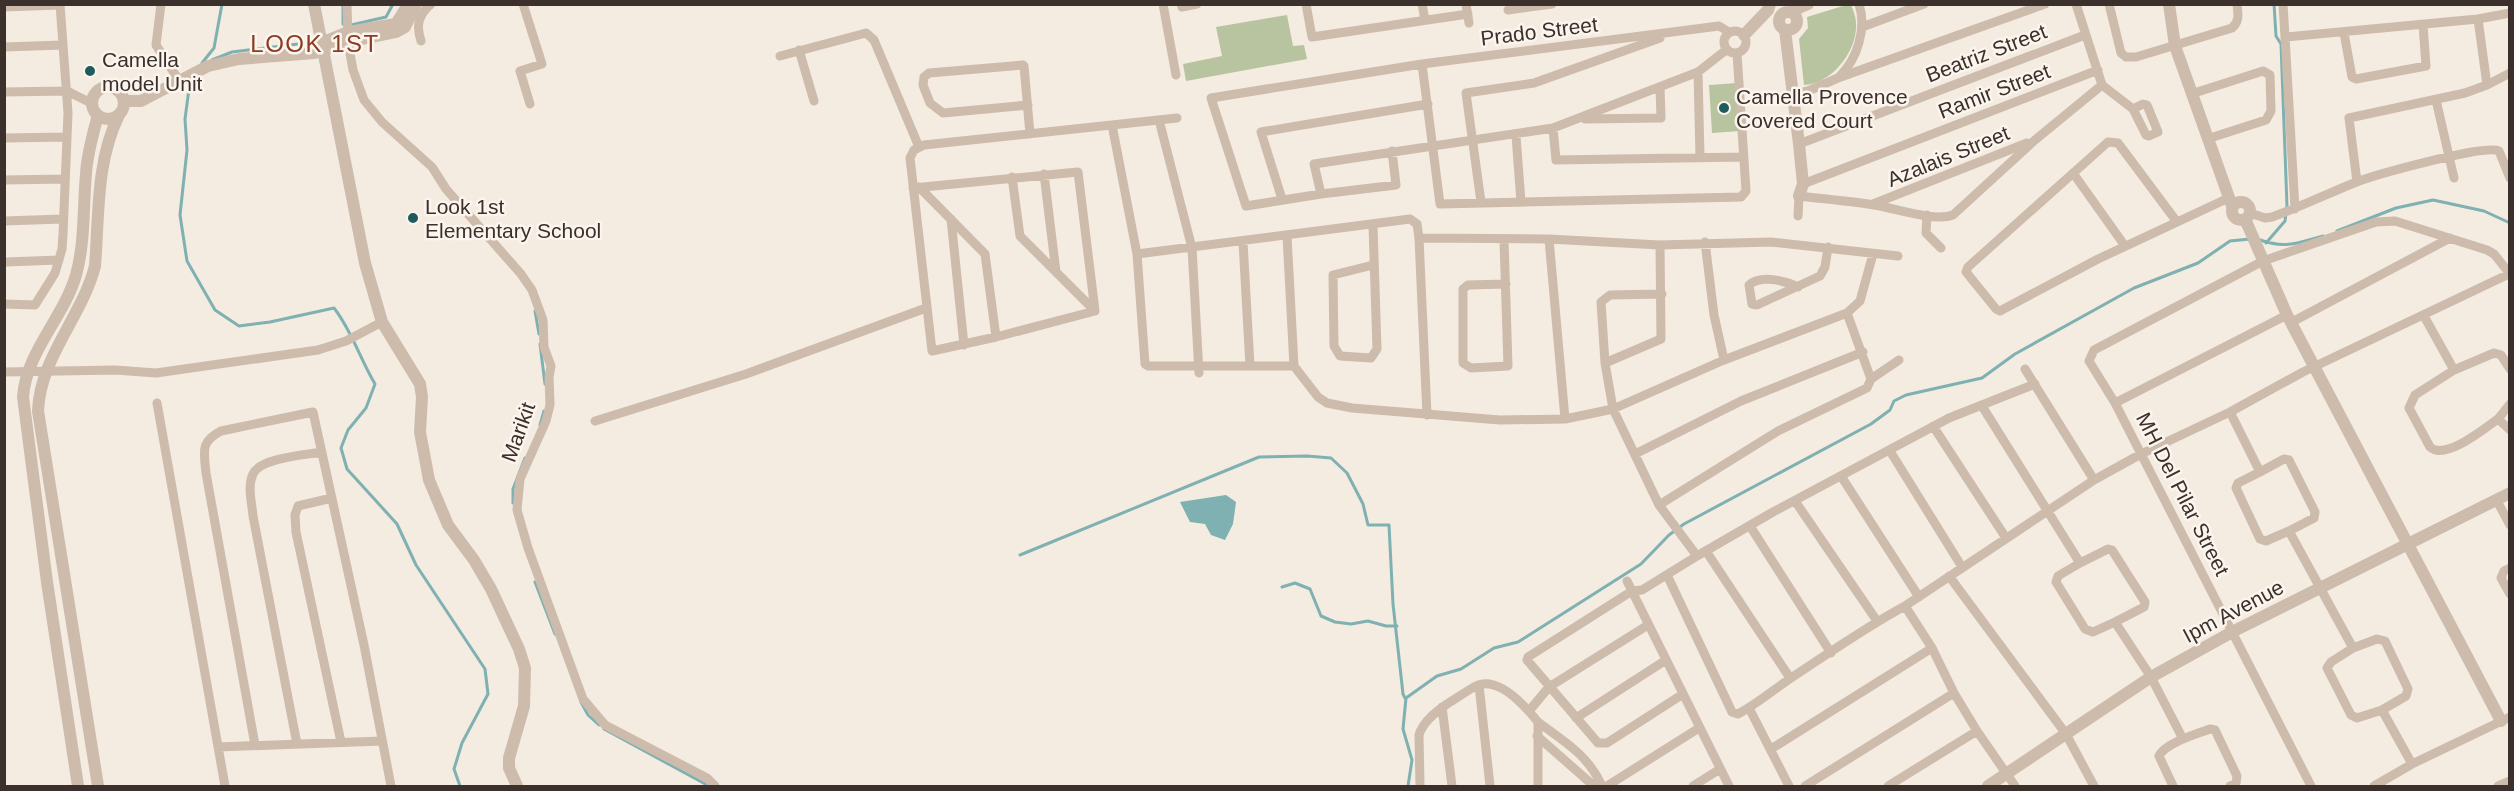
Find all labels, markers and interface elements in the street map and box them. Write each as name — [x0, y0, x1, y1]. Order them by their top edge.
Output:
street label: Prado Street — [1479, 12, 1599, 50]
street label: Beatriz Street — [1922, 19, 2050, 87]
district label: LOOK 1ST — [250, 30, 380, 57]
place label: Camella model Unit — [102, 48, 203, 95]
street label: Ramir Street — [1935, 59, 2053, 123]
marker: Camella model Unit — [83, 64, 97, 78]
place label: Camella Provence Covered Court — [1736, 85, 1908, 132]
marker: Camella Provence Covered Court — [1717, 101, 1731, 115]
street label: Azalais Street — [1884, 121, 2013, 191]
place label: Look 1st Elementary School — [425, 195, 601, 242]
marker: Look 1st Elementary School — [406, 211, 420, 225]
street label: Marikit — [497, 399, 539, 465]
street label: MH Del Pilar Street — [2132, 409, 2234, 579]
street label: Ipm Avenue — [2179, 575, 2287, 647]

